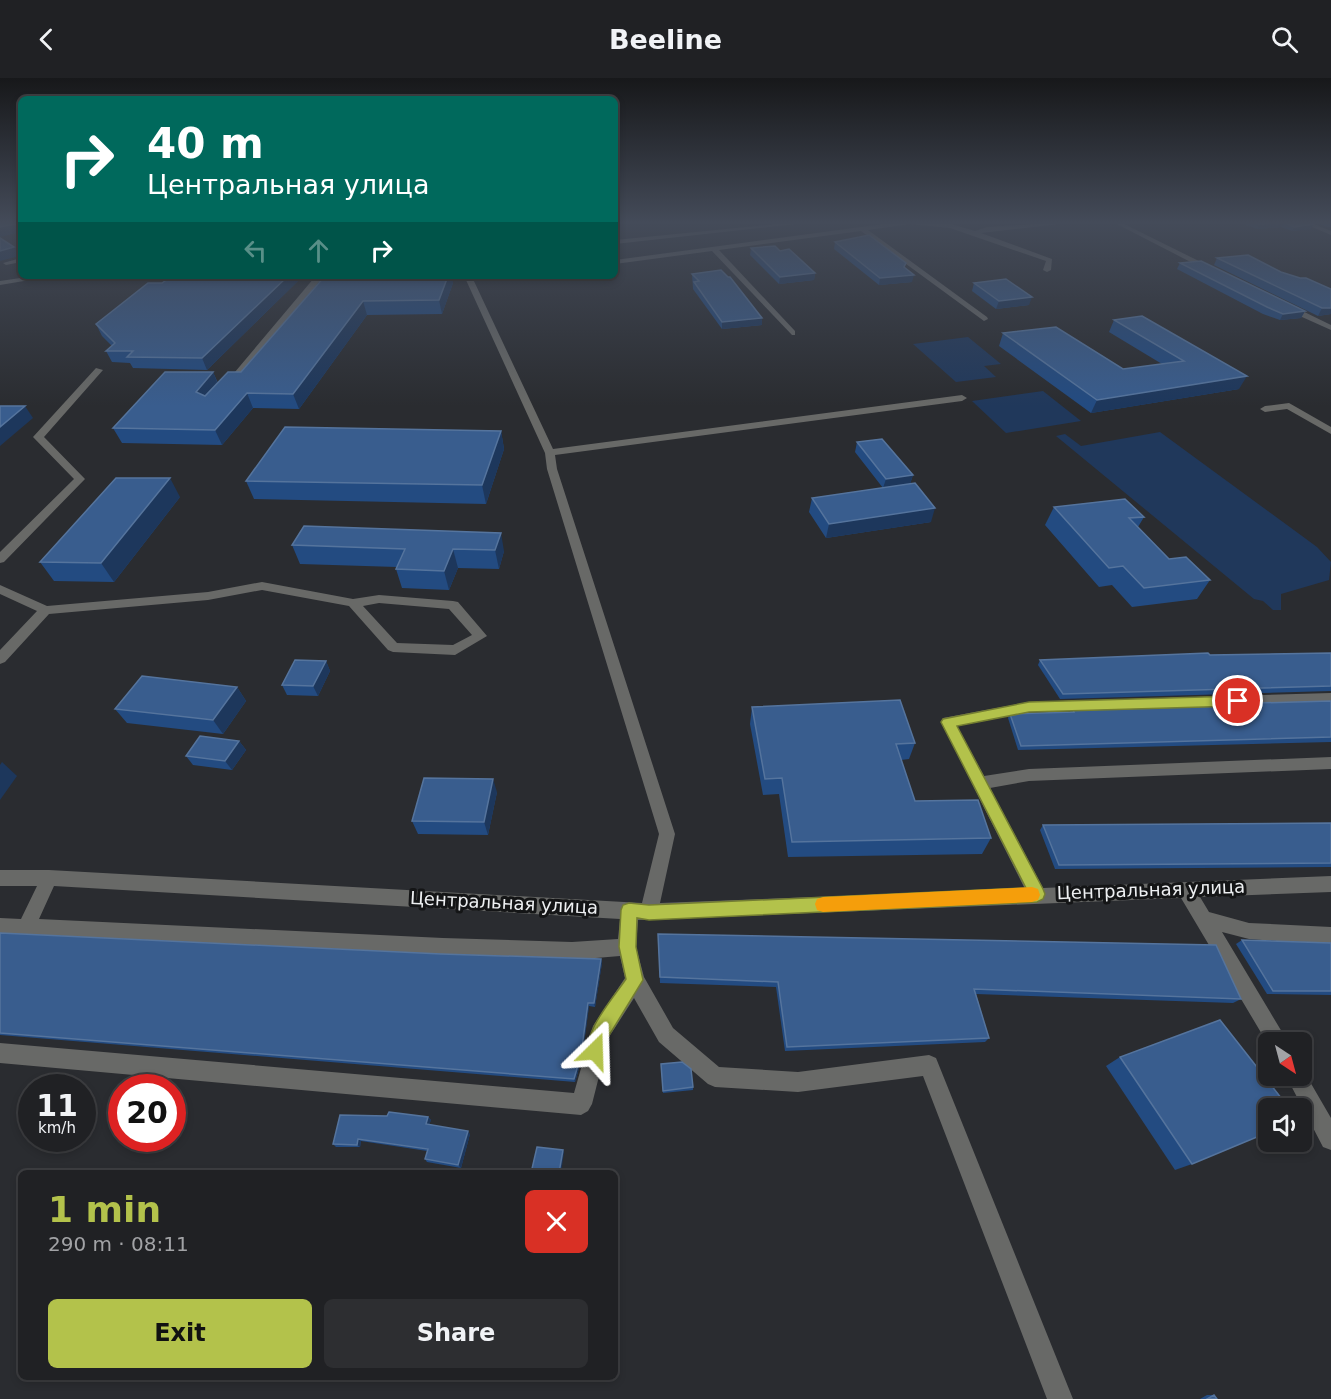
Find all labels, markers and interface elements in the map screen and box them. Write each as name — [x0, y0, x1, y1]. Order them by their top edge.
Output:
icon: back — [30, 23, 63, 56]
icon: search — [1268, 23, 1301, 56]
text: Beeline — [609, 24, 722, 55]
text: 40 m — [147, 119, 264, 168]
icon: right — [48, 120, 126, 198]
text: Центральная улица — [147, 169, 430, 200]
icon: left — [239, 234, 272, 267]
icon: ahead — [302, 234, 335, 267]
icon: right — [365, 234, 398, 267]
pin — [1212, 675, 1263, 726]
icon: arrive — [1221, 684, 1254, 717]
street label: Центральная улица — [1056, 876, 1245, 903]
street label: Центральная улица — [409, 887, 599, 918]
position arrow — [563, 1019, 627, 1083]
north arrow — [1258, 1032, 1312, 1086]
map controls — [1258, 1032, 1312, 1152]
speed limit sign: 20 — [108, 1074, 186, 1152]
text: 11 — [36, 1088, 78, 1123]
button: sound — [1258, 1098, 1312, 1152]
text: km/h — [38, 1119, 76, 1137]
text: 1 min — [48, 1189, 161, 1230]
button: close — [525, 1190, 588, 1253]
text: 290 m · 08:11 — [48, 1232, 189, 1256]
button: Exit — [48, 1299, 312, 1368]
button: Share — [324, 1299, 588, 1368]

